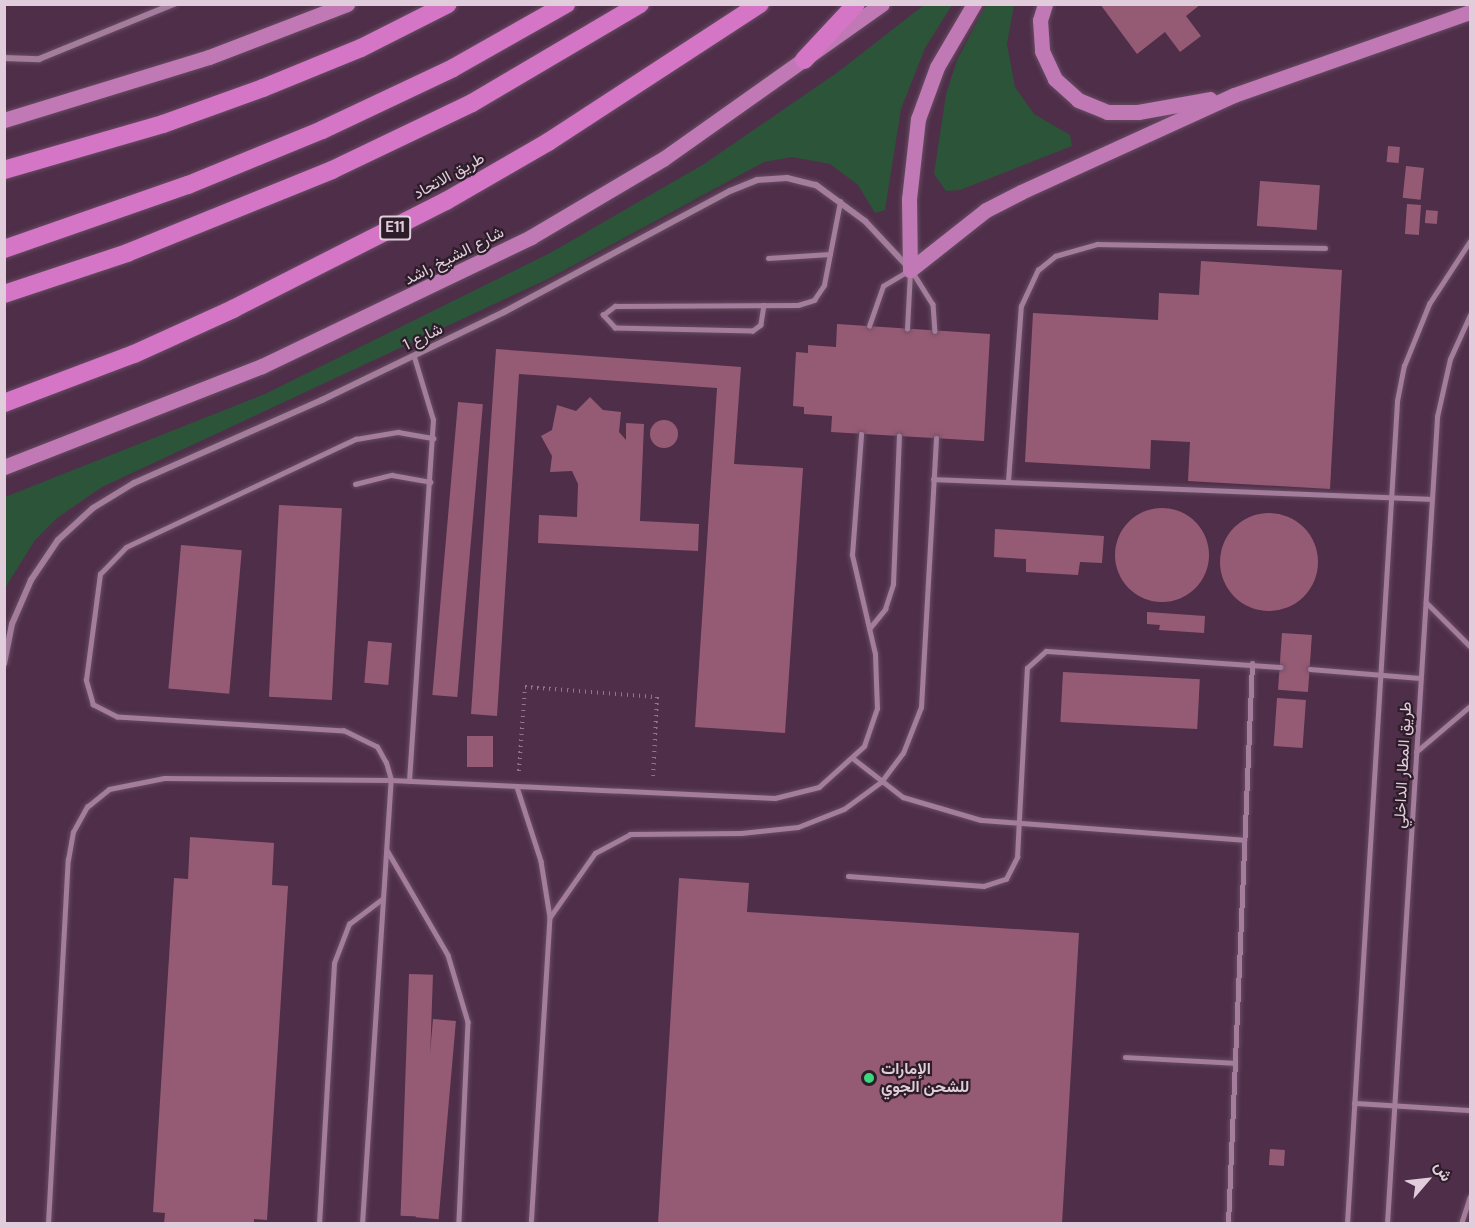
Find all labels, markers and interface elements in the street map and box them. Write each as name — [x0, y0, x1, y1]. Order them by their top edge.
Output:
street label: طريق الاتحاد — [410, 149, 488, 203]
road number: E11 — [378, 216, 412, 240]
street label: شارع الشيخ راشد — [401, 223, 507, 289]
street label: شارع 1 — [400, 319, 446, 355]
street label: طريق المطار الداخلي — [1390, 701, 1416, 829]
place label: الإمارات للشحن الجوي — [881, 1059, 969, 1097]
marker: الإمارات للشحن الجوي — [862, 1071, 876, 1085]
north arrow — [1397, 1150, 1457, 1210]
text: ش — [1430, 1158, 1457, 1185]

